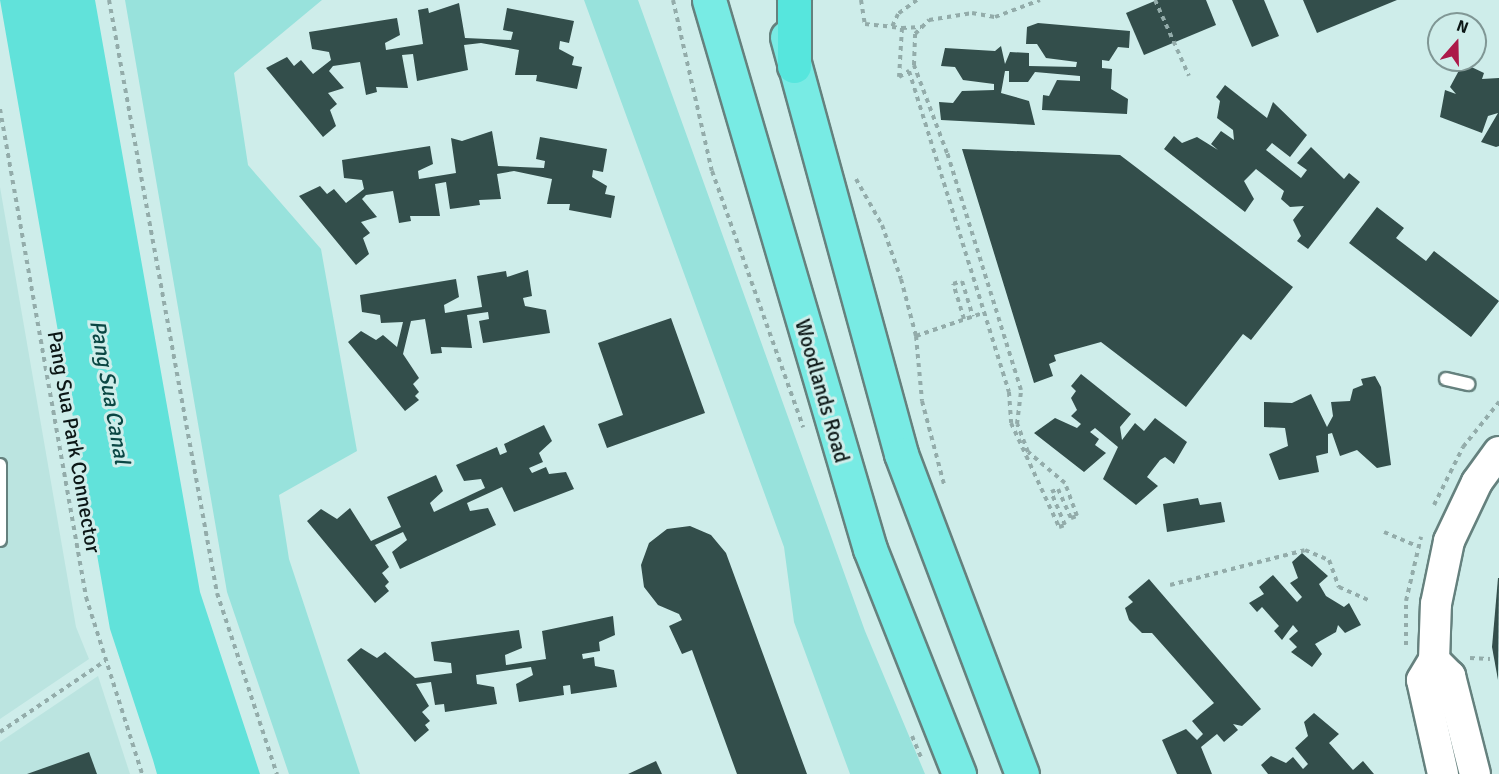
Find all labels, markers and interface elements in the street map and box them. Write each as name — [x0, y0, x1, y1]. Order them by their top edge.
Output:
north arrow — [1427, 12, 1487, 72]
text: N — [1454, 16, 1471, 38]
street label: Woodlands Road — [789, 316, 855, 466]
water label: Pang Sua Canal — [84, 318, 136, 466]
street label: Pang Sua Park Connector — [42, 329, 106, 555]

